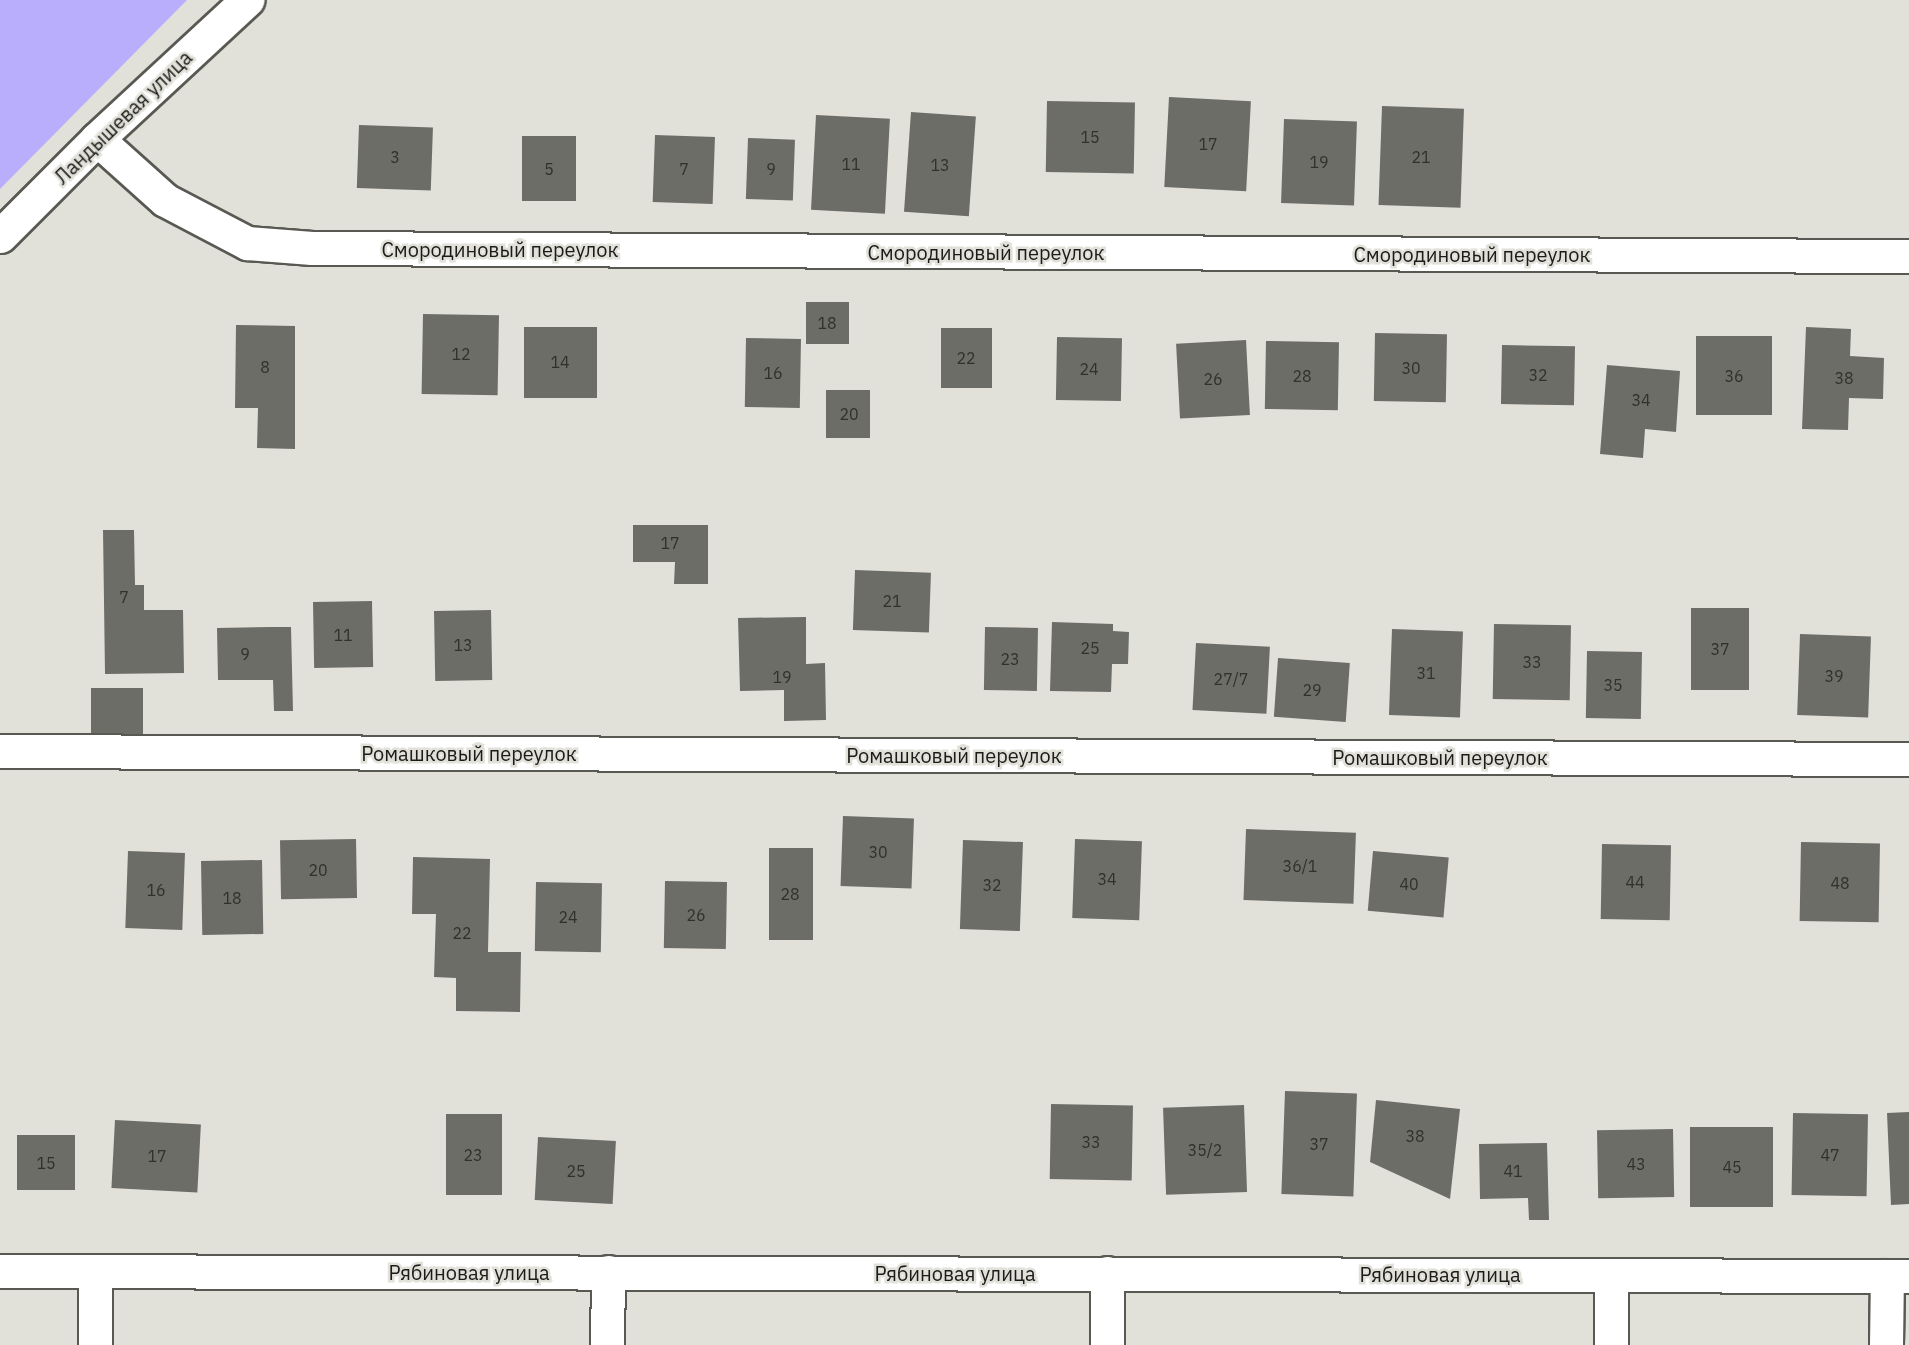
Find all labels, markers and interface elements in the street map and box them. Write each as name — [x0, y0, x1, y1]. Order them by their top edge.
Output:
street label: Ландышевая улица — [49, 45, 197, 189]
house number: 15 — [1080, 127, 1100, 147]
house number: 17 — [1198, 134, 1218, 154]
house number: 3 — [390, 147, 400, 167]
house number: 21 — [1411, 147, 1431, 167]
house number: 19 — [1309, 152, 1329, 172]
house number: 11 — [841, 154, 861, 174]
house number: 13 — [930, 155, 950, 175]
house number: 5 — [544, 159, 554, 179]
house number: 7 — [679, 159, 689, 179]
house number: 9 — [766, 159, 776, 179]
street label: Смородиновый переулок — [381, 237, 619, 261]
street label: Смородиновый переулок — [867, 240, 1105, 264]
street label: Смородиновый переулок — [1353, 242, 1591, 266]
house number: 18 — [817, 313, 837, 333]
house number: 12 — [451, 344, 471, 364]
house number: 22 — [956, 348, 976, 368]
house number: 14 — [550, 352, 570, 372]
house number: 8 — [260, 357, 270, 377]
house number: 30 — [1401, 358, 1421, 378]
house number: 24 — [1079, 359, 1099, 379]
house number: 16 — [763, 363, 783, 383]
house number: 32 — [1528, 365, 1548, 385]
house number: 28 — [1292, 366, 1312, 386]
house number: 36 — [1724, 366, 1744, 386]
house number: 38 — [1834, 368, 1854, 388]
house number: 26 — [1203, 369, 1223, 389]
house number: 34 — [1631, 390, 1651, 410]
house number: 20 — [839, 404, 859, 424]
house number: 17 — [660, 533, 680, 553]
house number: 7 — [119, 587, 129, 607]
house number: 21 — [882, 591, 902, 611]
house number: 11 — [333, 625, 353, 645]
house number: 13 — [453, 635, 473, 655]
house number: 25 — [1080, 638, 1100, 658]
house number: 37 — [1710, 639, 1730, 659]
house number: 9 — [240, 644, 250, 664]
house number: 23 — [1000, 649, 1020, 669]
house number: 33 — [1522, 652, 1542, 672]
house number: 31 — [1416, 663, 1436, 683]
house number: 39 — [1824, 666, 1844, 686]
house number: 19 — [772, 667, 792, 687]
house number: 27/7 — [1214, 669, 1248, 689]
house number: 35 — [1603, 675, 1623, 695]
house number: 29 — [1302, 680, 1322, 700]
street label: Ромашковый переулок — [361, 741, 577, 765]
street label: Ромашковый переулок — [846, 743, 1062, 767]
street label: Ромашковый переулок — [1332, 745, 1548, 769]
house number: 30 — [868, 842, 888, 862]
house number: 36/1 — [1283, 856, 1317, 876]
house number: 20 — [308, 860, 328, 880]
house number: 34 — [1097, 869, 1117, 889]
house number: 44 — [1625, 872, 1645, 892]
house number: 48 — [1830, 873, 1850, 893]
house number: 40 — [1399, 874, 1419, 894]
house number: 32 — [982, 875, 1002, 895]
house number: 16 — [146, 880, 166, 900]
house number: 28 — [780, 884, 800, 904]
house number: 18 — [222, 888, 242, 908]
house number: 26 — [686, 905, 706, 925]
house number: 24 — [558, 907, 578, 927]
house number: 22 — [452, 923, 472, 943]
house number: 38 — [1405, 1126, 1425, 1146]
house number: 33 — [1081, 1132, 1101, 1152]
house number: 37 — [1309, 1134, 1329, 1154]
house number: 35/2 — [1188, 1140, 1222, 1160]
house number: 23 — [463, 1145, 483, 1165]
house number: 47 — [1820, 1145, 1840, 1165]
house number: 17 — [147, 1146, 167, 1166]
house number: 15 — [36, 1153, 56, 1173]
house number: 43 — [1626, 1154, 1646, 1174]
house number: 45 — [1722, 1157, 1742, 1177]
house number: 25 — [566, 1161, 586, 1181]
house number: 41 — [1503, 1161, 1523, 1181]
street label: Рябиновая улица — [388, 1260, 550, 1284]
street label: Рябиновая улица — [874, 1261, 1036, 1285]
street label: Рябиновая улица — [1359, 1262, 1521, 1286]

